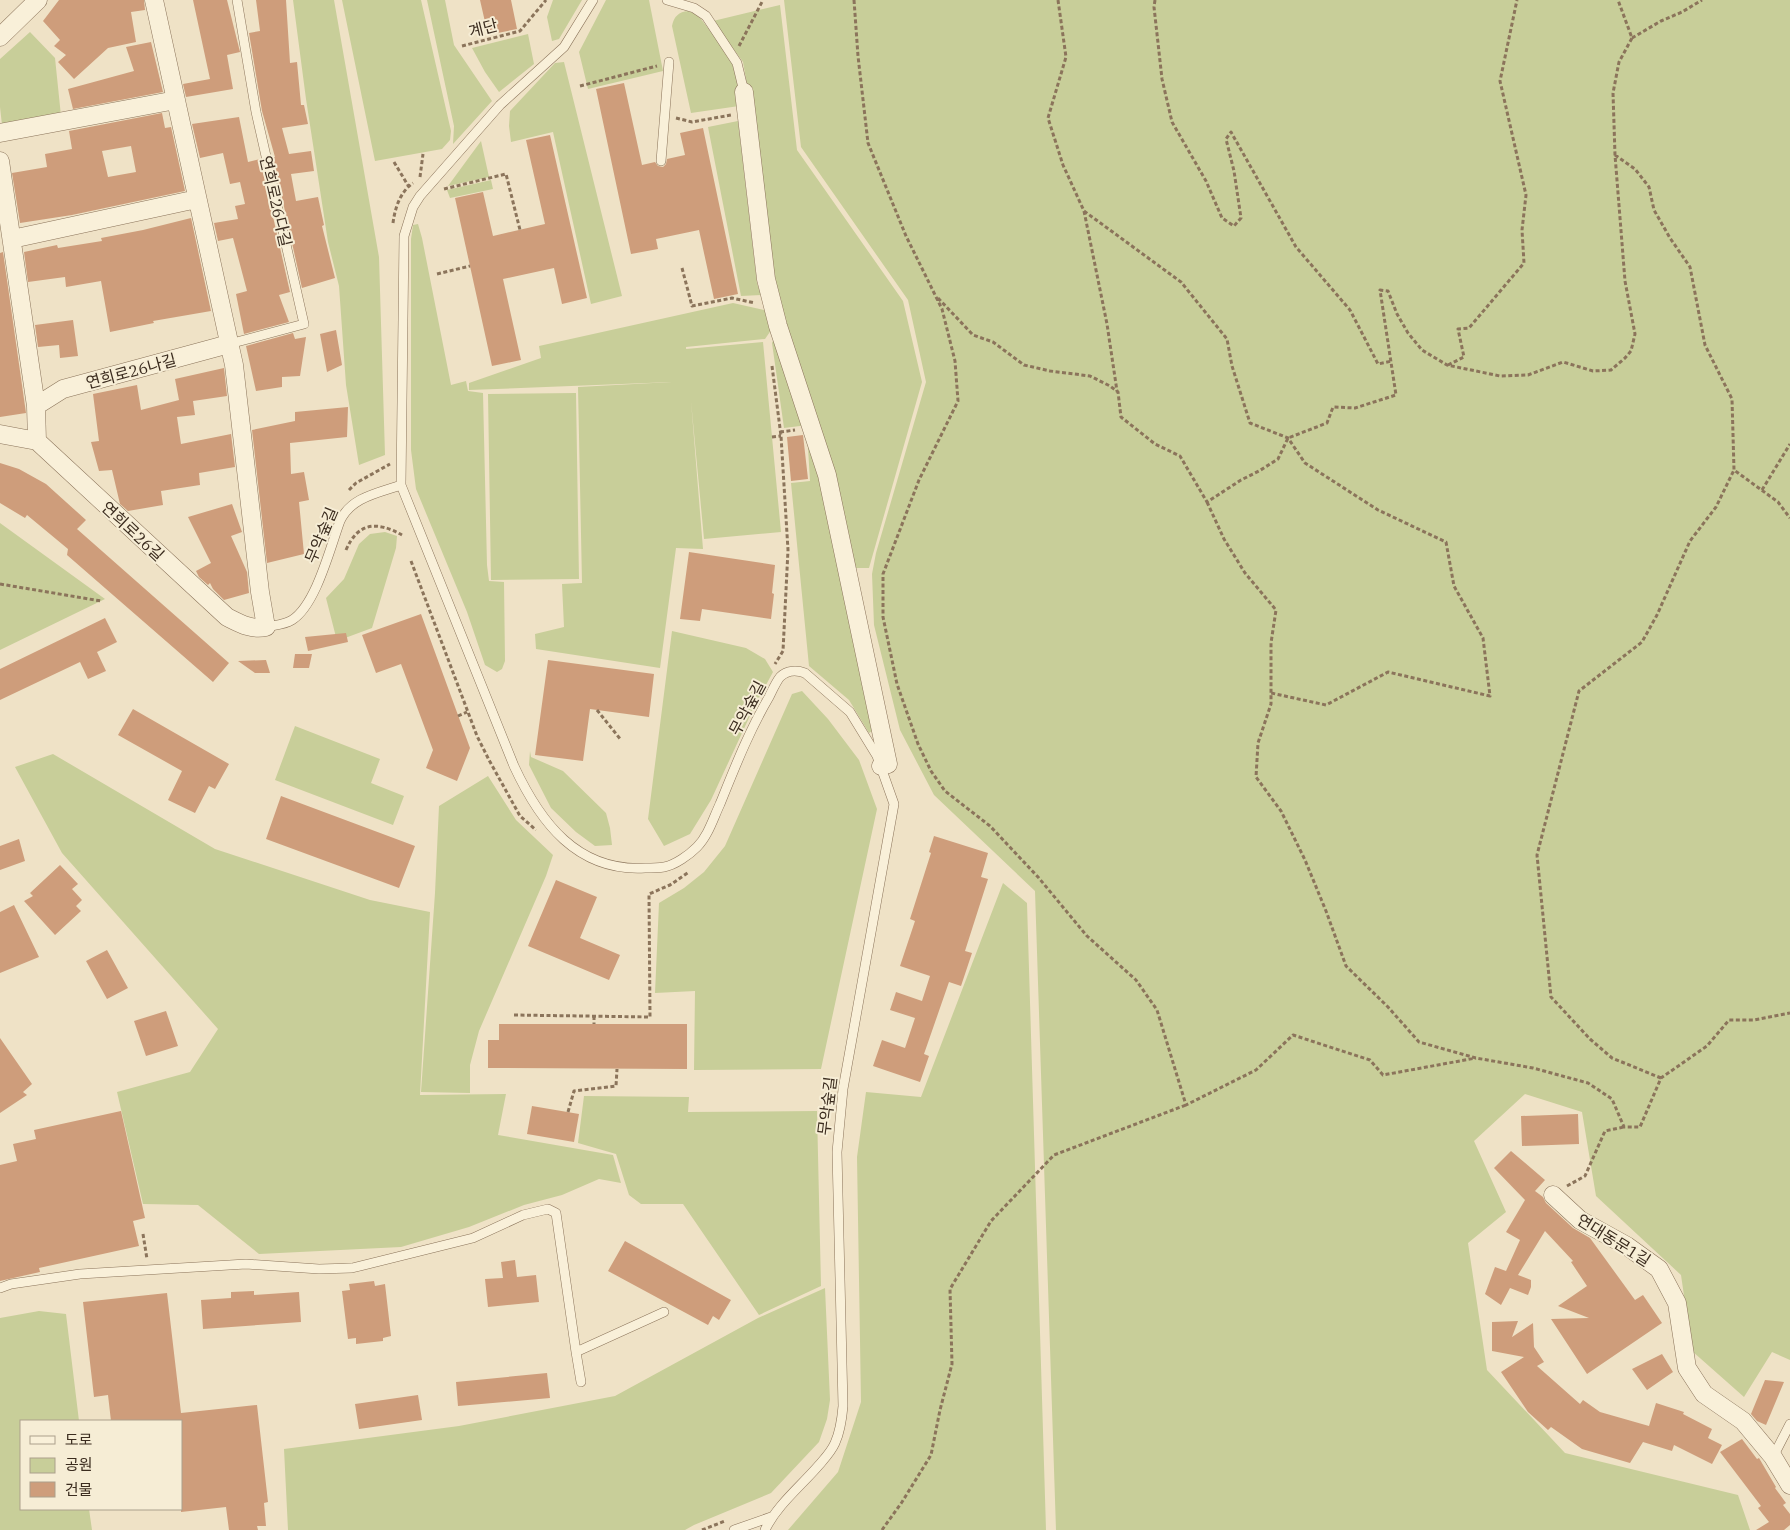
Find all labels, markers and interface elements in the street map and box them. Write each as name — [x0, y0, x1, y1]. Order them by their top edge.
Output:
street label: 계단 — [466, 15, 500, 41]
street label: 연희로26다길 — [256, 154, 296, 248]
street label: 연희로26나길 — [84, 349, 178, 393]
street label: 연희로26길 — [98, 497, 168, 565]
street label: 무악숲길 — [300, 504, 342, 566]
street label: 무악숲길 — [724, 677, 770, 739]
street label: 무악숲길 — [813, 1076, 841, 1136]
street label: 연대동문1길 — [1573, 1209, 1655, 1271]
legend — [20, 1420, 182, 1510]
text: 도로 — [65, 1430, 93, 1449]
text: 공원 — [65, 1455, 93, 1474]
text: 건물 — [65, 1480, 93, 1499]

